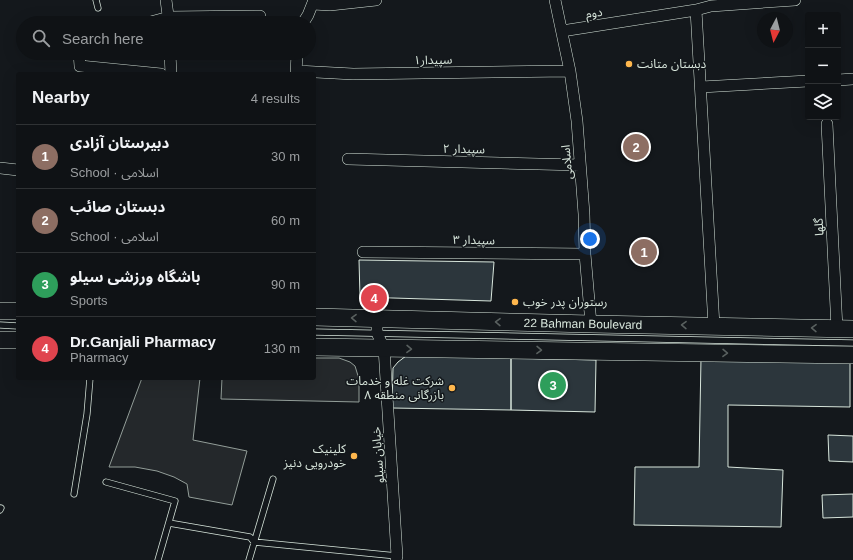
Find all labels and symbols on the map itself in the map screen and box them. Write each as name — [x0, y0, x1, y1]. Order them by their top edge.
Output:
street label: دوم — [585, 5, 604, 23]
north arrow — [757, 12, 793, 48]
street label: سپیدار۱ — [413, 53, 453, 68]
place label: دبستان متانت — [637, 57, 707, 71]
marker: دبستان متانت — [624, 59, 634, 69]
pin: 2 — [623, 132, 649, 162]
street label: سپیدار ۲ — [443, 142, 485, 157]
street label: اسلامی — [559, 144, 575, 180]
street label: گلها — [811, 217, 826, 236]
your location — [580, 229, 600, 249]
street label: سپیدار ۳ — [453, 233, 495, 248]
pin: 1 — [631, 237, 657, 267]
pin: 4 — [361, 283, 387, 313]
place label: رستوران پدر خوب — [523, 295, 607, 310]
marker: رستوران پدر خوب — [510, 297, 520, 307]
one-way arrow — [351, 314, 357, 322]
street label: 22 Bahman Boulevard — [524, 316, 642, 332]
one-way arrow — [495, 318, 501, 326]
one-way arrow — [681, 321, 687, 330]
one-way arrow — [811, 324, 817, 332]
one-way arrow — [406, 345, 412, 353]
one-way arrow — [536, 346, 542, 355]
one-way arrow — [722, 349, 728, 357]
pin: 3 — [540, 370, 566, 400]
place label: شرکت غله و خدمات بازرگانی منطقه ۸ — [346, 374, 444, 402]
marker: شرکت غله و خدمات بازرگانی منطقه ۸ — [447, 383, 457, 393]
street label: خیابان سیلو — [369, 426, 387, 484]
place label: کلینیک خودرویی دنیز — [283, 442, 347, 470]
marker: کلینیک خودرویی دنیز — [349, 451, 359, 461]

